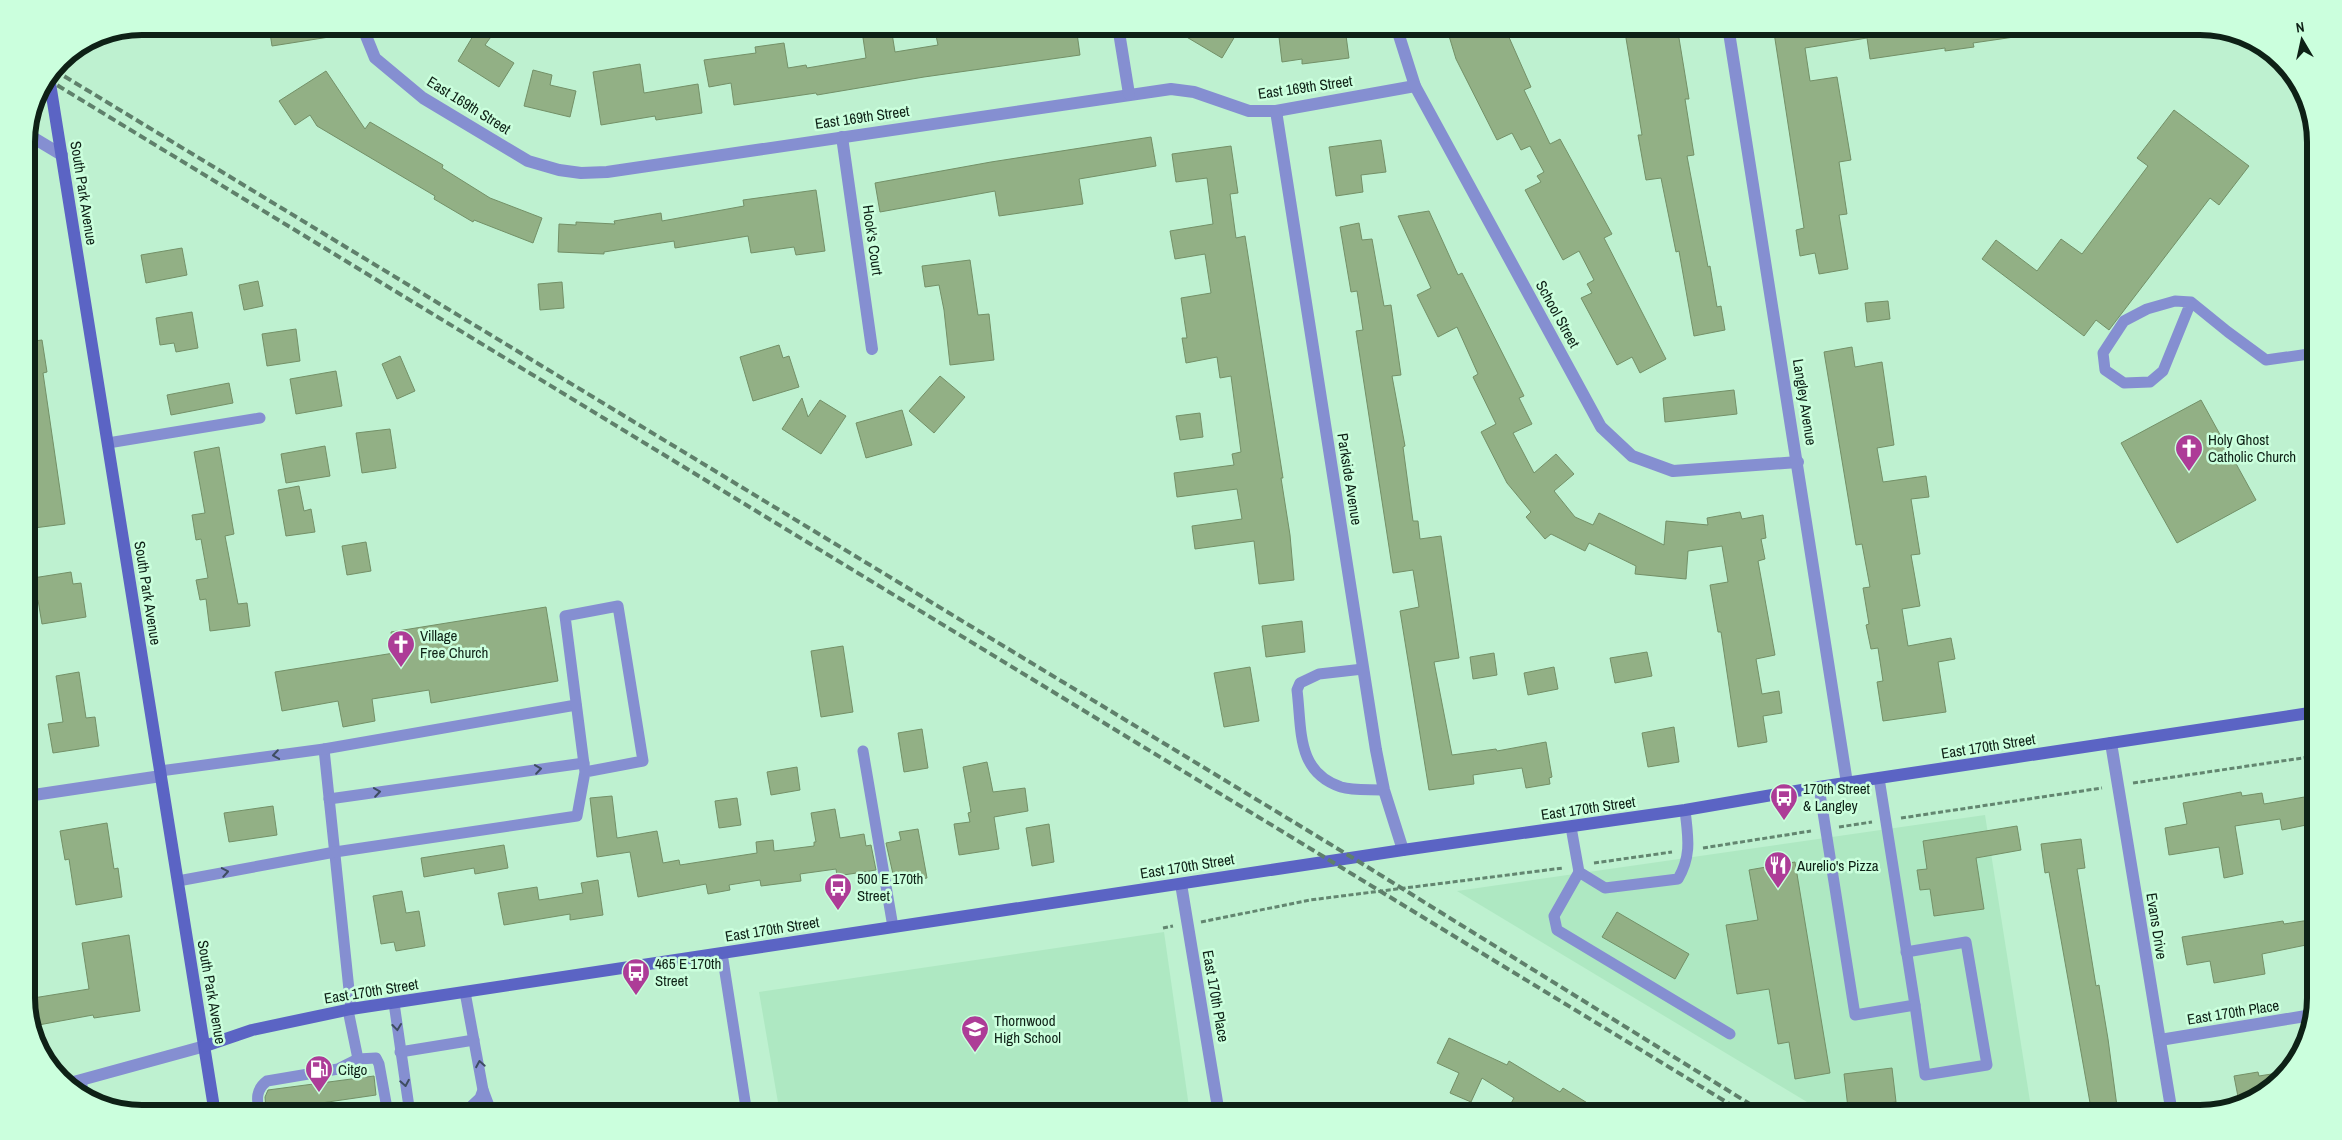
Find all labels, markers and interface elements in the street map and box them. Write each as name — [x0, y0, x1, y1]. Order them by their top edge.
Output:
north arrow — [2277, 15, 2327, 65]
text: N — [2294, 18, 2305, 37]
street label: East 169th Street — [1256, 70, 1354, 104]
street label: East 169th Street — [423, 71, 515, 139]
street label: East 169th Street — [813, 100, 911, 134]
street label: South Park Avenue — [65, 139, 103, 247]
street label: Hook's Court — [858, 204, 888, 277]
street label: School Street — [1531, 277, 1585, 352]
street label: Langley Avenue — [1788, 357, 1822, 447]
place label: Holy Ghost Catholic Church — [2208, 429, 2296, 467]
street label: Parkside Avenue — [1332, 432, 1368, 527]
church icon: Holy Ghost Catholic Church — [2174, 433, 2204, 472]
street label: South Park Avenue — [129, 539, 167, 647]
place label: Village Free Church — [420, 625, 488, 663]
church icon: Village Free Church — [386, 629, 416, 668]
street label: East 170th Street — [1939, 728, 2037, 764]
one-way arrow — [271, 749, 279, 760]
one-way arrow — [535, 764, 543, 775]
place label: 170th Street & Langley — [1803, 778, 1871, 816]
bus stop icon: 170th Street & Langley — [1769, 782, 1799, 821]
one-way arrow — [374, 787, 382, 798]
street label: East 170th Street — [1539, 791, 1637, 825]
street label: East 170th Street — [1138, 848, 1236, 884]
restaurant icon: Aurelio's Pizza — [1763, 850, 1793, 889]
place label: Aurelio's Pizza — [1796, 855, 1879, 876]
one-way arrow — [221, 867, 230, 877]
place label: 500 E 170th Street — [857, 868, 923, 906]
bus stop icon: 500 E 170th Street — [823, 872, 853, 911]
street label: Evans Drive — [2141, 891, 2173, 961]
street label: East 170th Street — [723, 911, 821, 947]
street label: South Park Avenue — [193, 938, 231, 1046]
street label: East 170th Place — [1198, 948, 1234, 1044]
place label: 465 E 170th Street — [655, 953, 721, 991]
bus stop icon: 465 E 170th Street — [621, 957, 651, 996]
street label: East 170th Street — [322, 973, 420, 1009]
street label: East 170th Place — [2185, 994, 2281, 1030]
place label: Thornwood High School — [994, 1010, 1061, 1048]
school or university icon: Thornwood High School — [960, 1014, 990, 1053]
one-way arrow — [391, 1023, 402, 1031]
fuel station icon: Citgo — [304, 1054, 334, 1093]
place label: Citgo — [338, 1059, 368, 1080]
one-way arrow — [475, 1059, 485, 1068]
one-way arrow — [399, 1078, 409, 1087]

